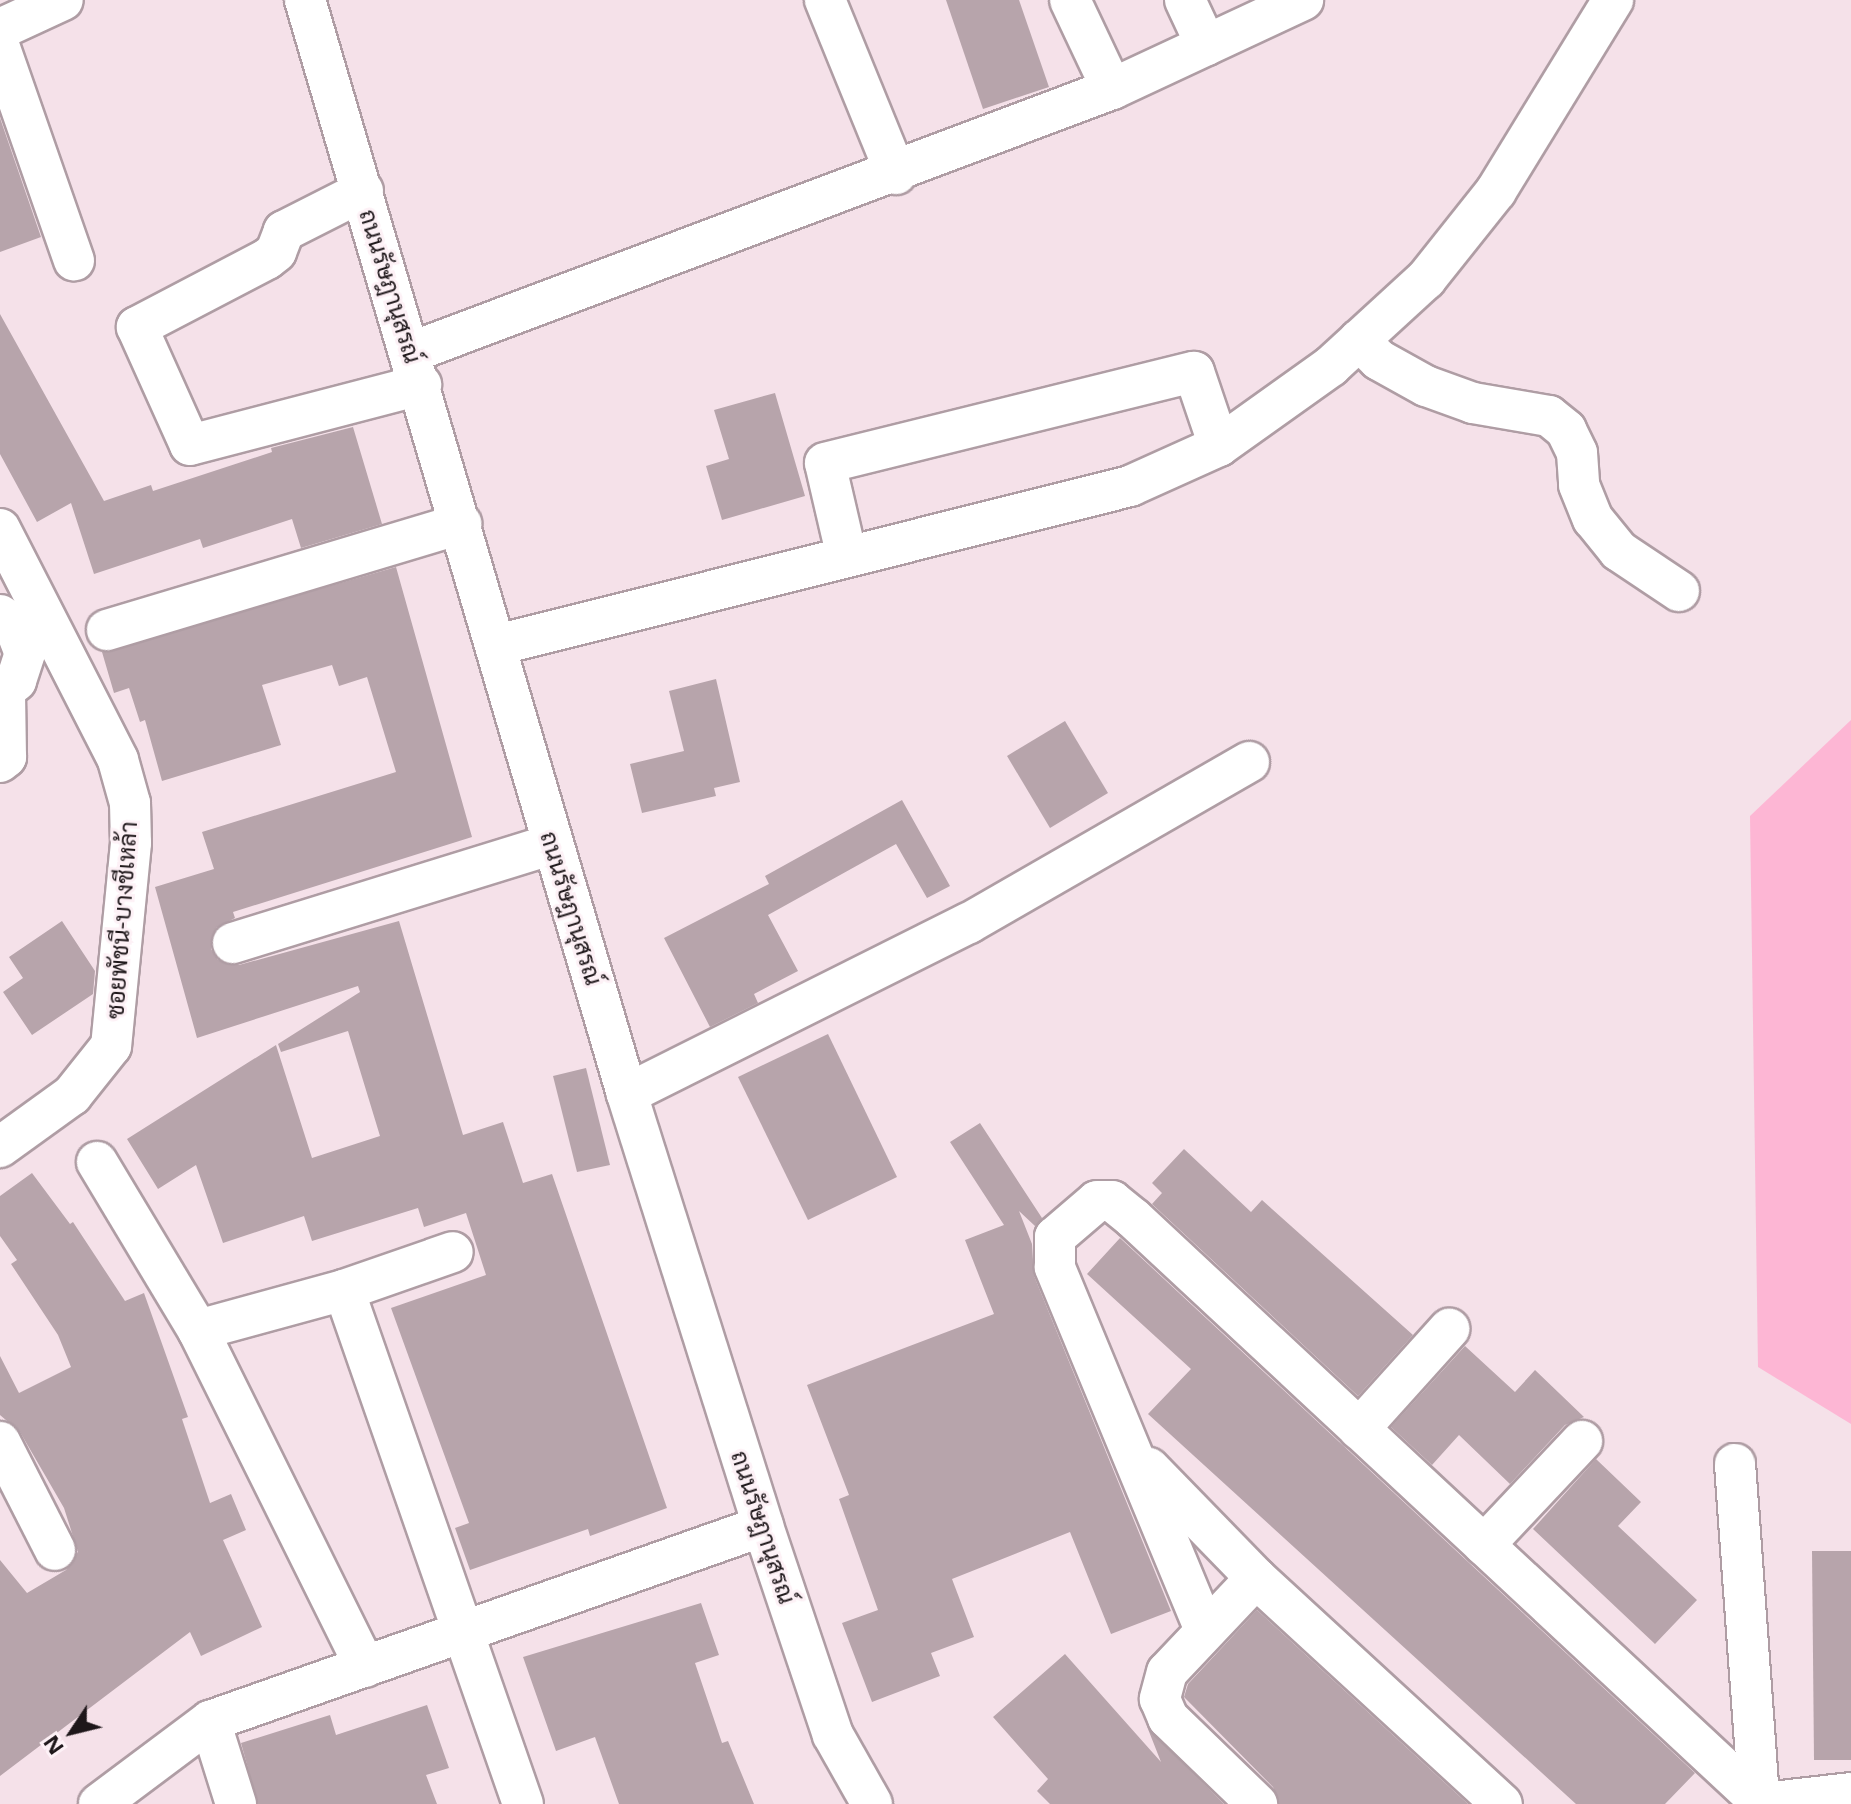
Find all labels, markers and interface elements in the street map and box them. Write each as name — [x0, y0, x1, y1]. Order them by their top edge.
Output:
street label: ถนนรัษฎานุสรณ์ — [354, 206, 428, 366]
street label: ซอยพัชนี-บางชีเหล้า — [100, 820, 142, 1020]
street label: ถนนรัษฎานุสรณ์ — [535, 828, 609, 988]
street label: ถนนรัษฎานุสรณ์ — [726, 1447, 802, 1607]
north arrow — [32, 1692, 112, 1772]
text: N — [35, 1730, 70, 1762]

